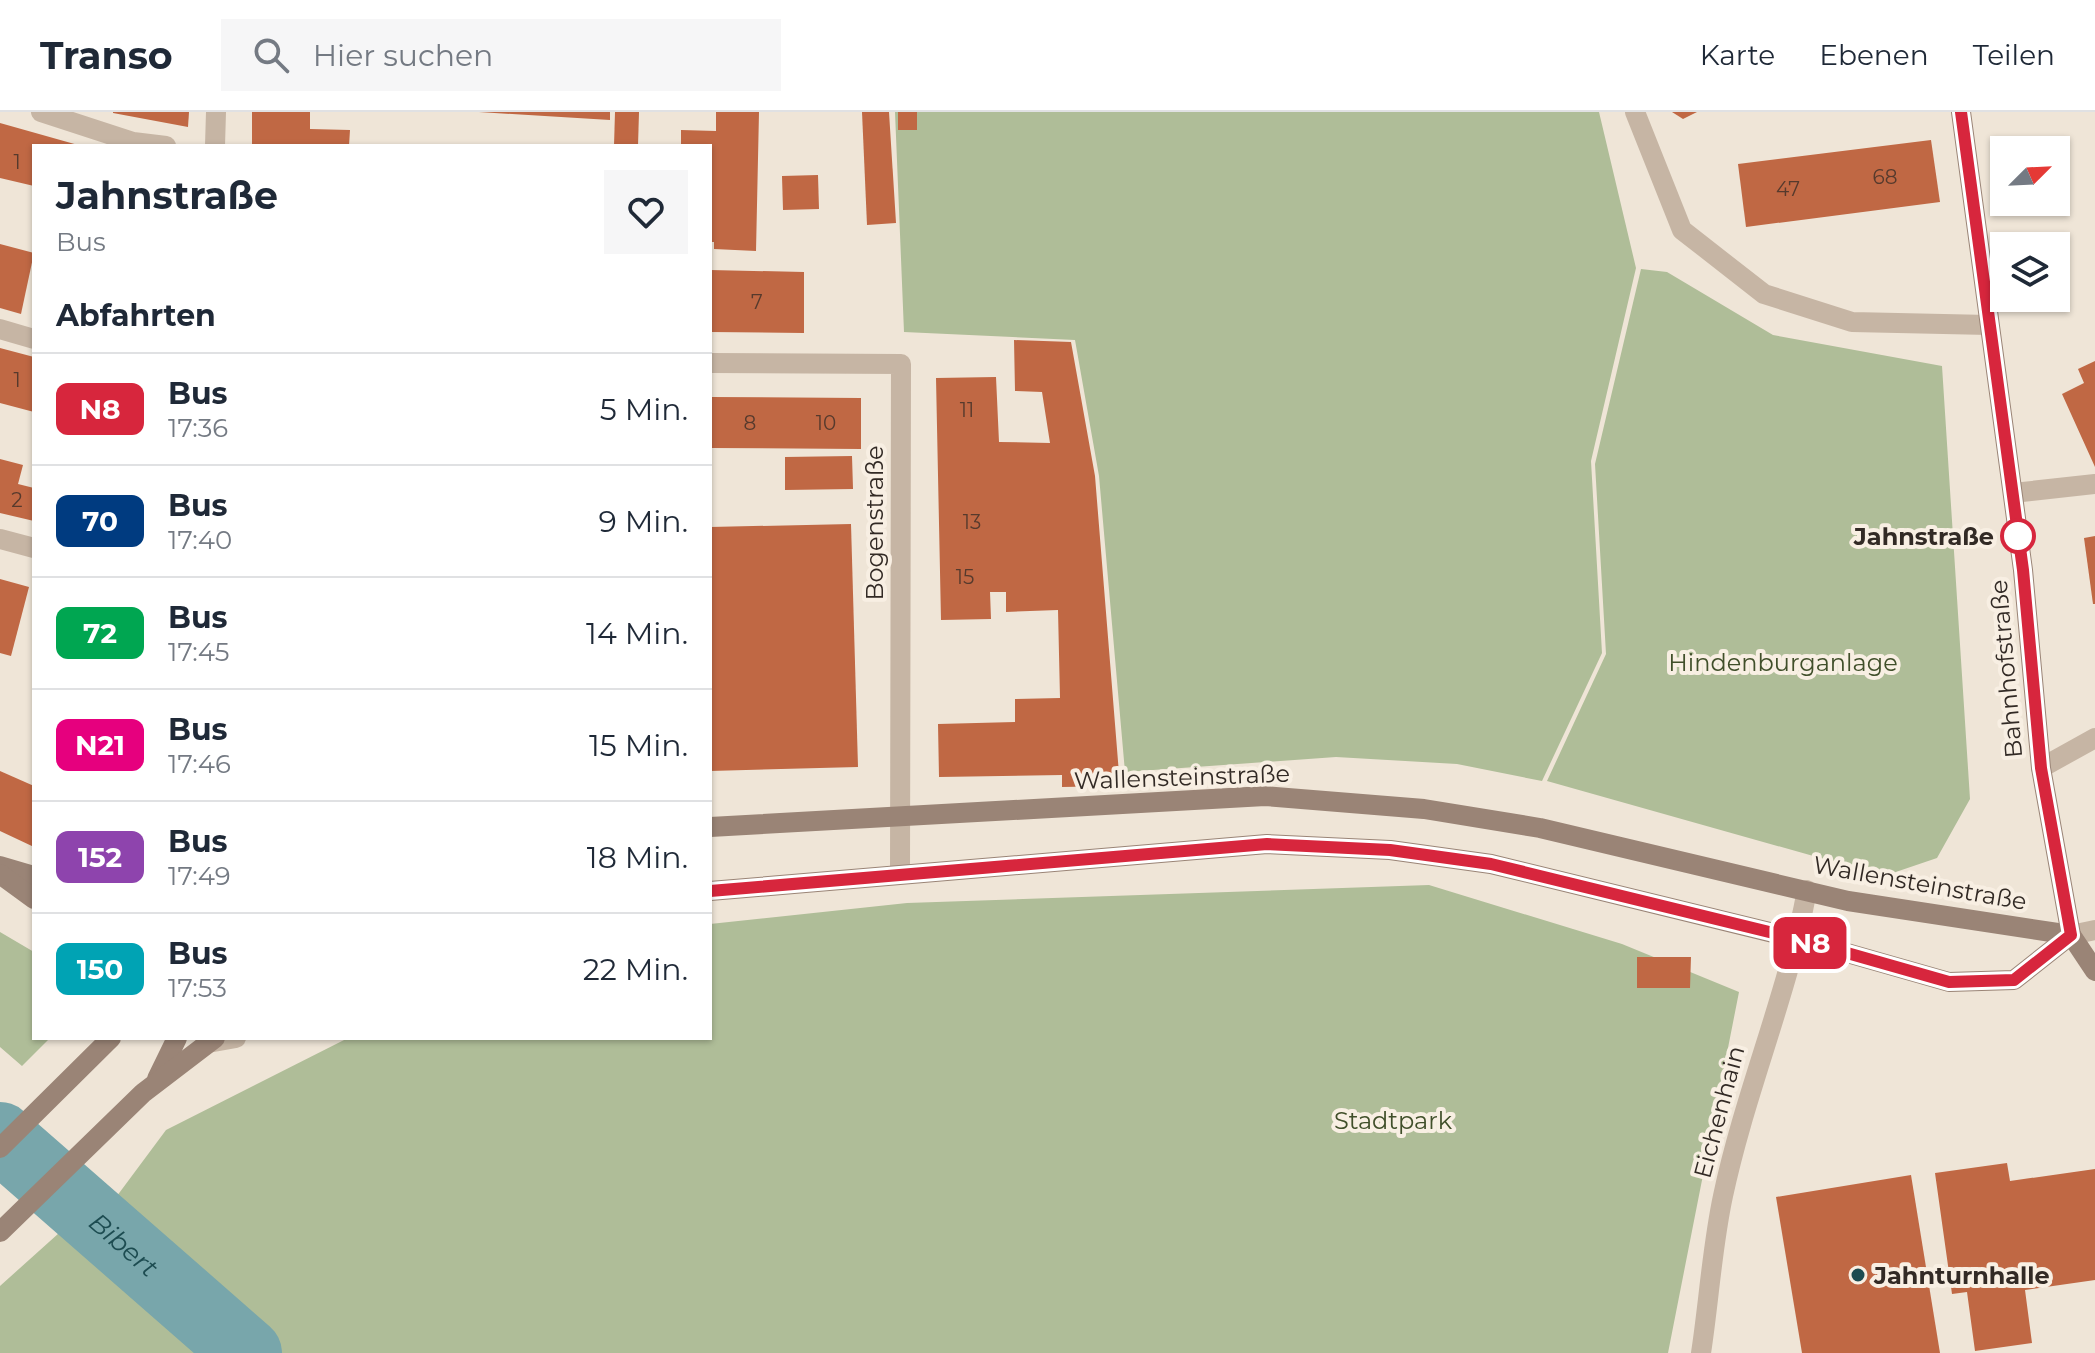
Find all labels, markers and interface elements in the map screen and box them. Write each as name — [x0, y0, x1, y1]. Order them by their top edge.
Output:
search box — [221, 19, 781, 91]
text: Transo — [40, 32, 173, 79]
icon: search — [249, 33, 293, 77]
text: Hier suchen — [313, 37, 493, 74]
text: Karte — [1700, 38, 1775, 72]
text: Ebenen — [1819, 38, 1929, 72]
text: Teilen — [1973, 38, 2055, 72]
north arrow — [1990, 136, 2070, 216]
map controls — [1990, 136, 2070, 312]
house number: 1 — [13, 150, 21, 174]
house number: 68 — [1873, 165, 1897, 189]
button: heart — [604, 170, 688, 254]
text: Jahnstraße — [56, 172, 278, 219]
house number: 47 — [1776, 177, 1800, 201]
text: Bus — [56, 226, 106, 258]
button: layers — [1990, 232, 2070, 312]
house number: 7 — [751, 290, 763, 314]
text: Abfahrten — [56, 297, 216, 334]
house number: 1 — [13, 368, 21, 392]
text: Bus — [168, 375, 228, 412]
text: 5 Min. — [600, 391, 688, 428]
text: N8 — [79, 392, 121, 426]
house number: 11 — [960, 398, 974, 422]
house number: 8 — [744, 411, 756, 435]
house number: 10 — [816, 411, 836, 435]
text: 17:36 — [168, 412, 228, 444]
street label: Bogenstraße — [860, 445, 889, 601]
text: Bus — [168, 487, 228, 524]
house number: 2 — [11, 488, 23, 512]
text: 9 Min. — [599, 503, 688, 540]
text: 70 — [82, 504, 118, 538]
house number: 13 — [963, 510, 981, 534]
marker: Jahnstraße — [2001, 519, 2035, 553]
place label: Jahnstraße — [1853, 522, 1994, 551]
text: 17:40 — [168, 524, 232, 556]
house number: 15 — [956, 565, 974, 589]
street label: Bahnhofstraße — [1984, 579, 2028, 759]
text: Bus — [168, 599, 228, 636]
text: 14 Min. — [586, 615, 688, 652]
text: 72 — [83, 616, 117, 650]
text: 17:45 — [168, 636, 230, 668]
park label: Hindenburganlage — [1668, 648, 1898, 677]
text: Bus — [168, 711, 228, 748]
text: 15 Min. — [589, 727, 688, 764]
text: N21 — [75, 728, 125, 762]
text: 17:46 — [168, 748, 231, 780]
street label: Wallensteinstraße — [1074, 759, 1290, 795]
text: Bus — [168, 823, 228, 860]
text: 18 Min. — [587, 839, 688, 876]
text: 152 — [78, 840, 122, 874]
street label: Wallensteinstraße — [1811, 850, 2029, 916]
text: 17:49 — [168, 860, 231, 892]
line badge: N8 — [1774, 917, 1846, 969]
text: N8 — [1789, 926, 1831, 960]
text: Bus — [168, 935, 228, 972]
text: 22 Min. — [583, 951, 688, 988]
text: 150 — [77, 952, 123, 986]
text: 17:53 — [168, 972, 227, 1004]
street label: Eichenhain — [1687, 1043, 1751, 1181]
park label: Stadtpark — [1334, 1106, 1453, 1135]
water label: Bibert — [82, 1206, 165, 1284]
place label: Jahnturnhalle — [1873, 1261, 2050, 1290]
marker: Jahnturnhalle — [1849, 1266, 1867, 1284]

